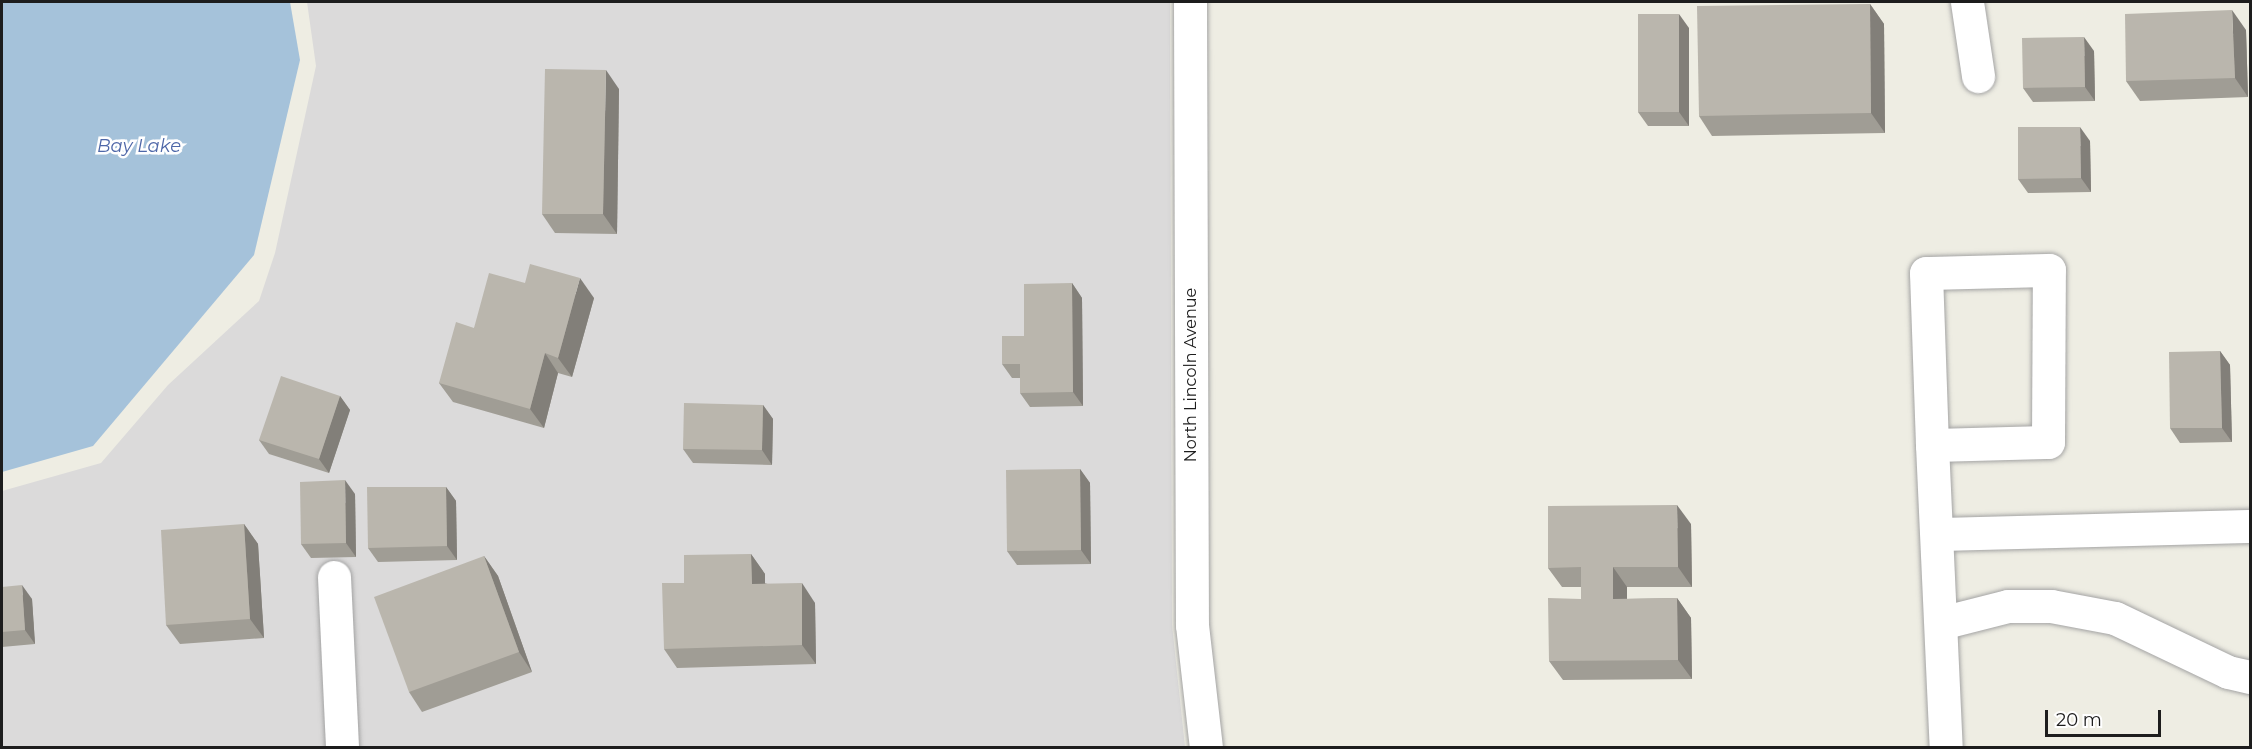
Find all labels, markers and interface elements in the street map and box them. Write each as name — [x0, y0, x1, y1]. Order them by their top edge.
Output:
water label: Bay Lake — [97, 135, 181, 157]
street label: North Lincoln Avenue — [1181, 288, 1201, 462]
scale bar — [2048, 698, 2164, 736]
text: 20 m — [2056, 709, 2102, 731]

